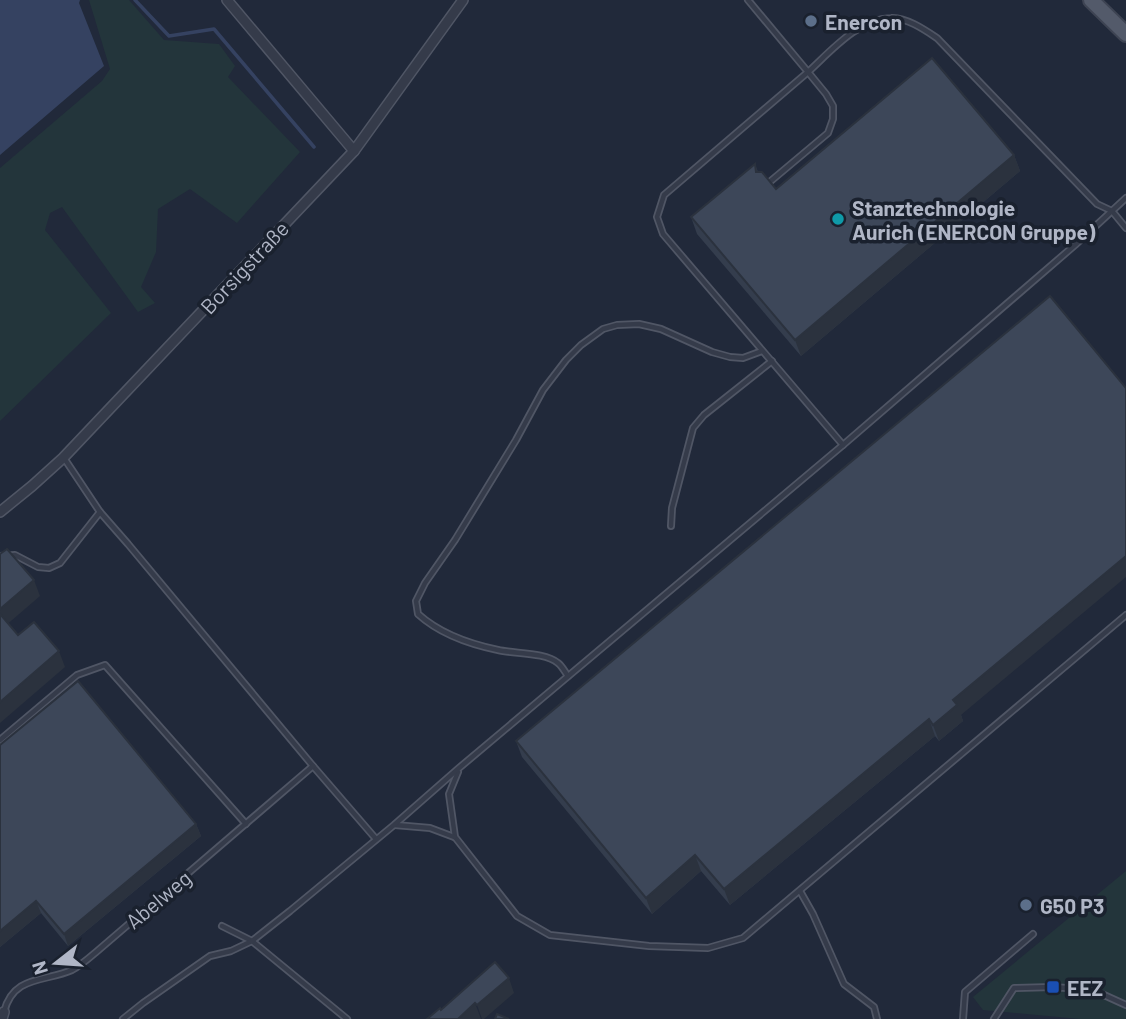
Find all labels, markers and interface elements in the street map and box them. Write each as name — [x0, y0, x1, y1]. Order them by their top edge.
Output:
place label: Enercon — [825, 9, 902, 34]
marker: Enercon — [803, 13, 819, 29]
place label: Stanztechnologie Aurich (ENERCON Gruppe) — [852, 195, 1096, 244]
marker: Stanztechnologie Aurich (ENERCON Gruppe) — [830, 211, 846, 227]
street label: Borsigstraße — [195, 215, 293, 319]
street label: Abelweg — [120, 865, 196, 933]
place label: G50 P3 — [1040, 893, 1104, 918]
marker: G50 P3 — [1018, 897, 1034, 913]
north arrow — [21, 928, 91, 998]
text: N — [26, 959, 52, 978]
place label: EEZ — [1067, 975, 1103, 1000]
marker: EEZ — [1045, 979, 1061, 995]

